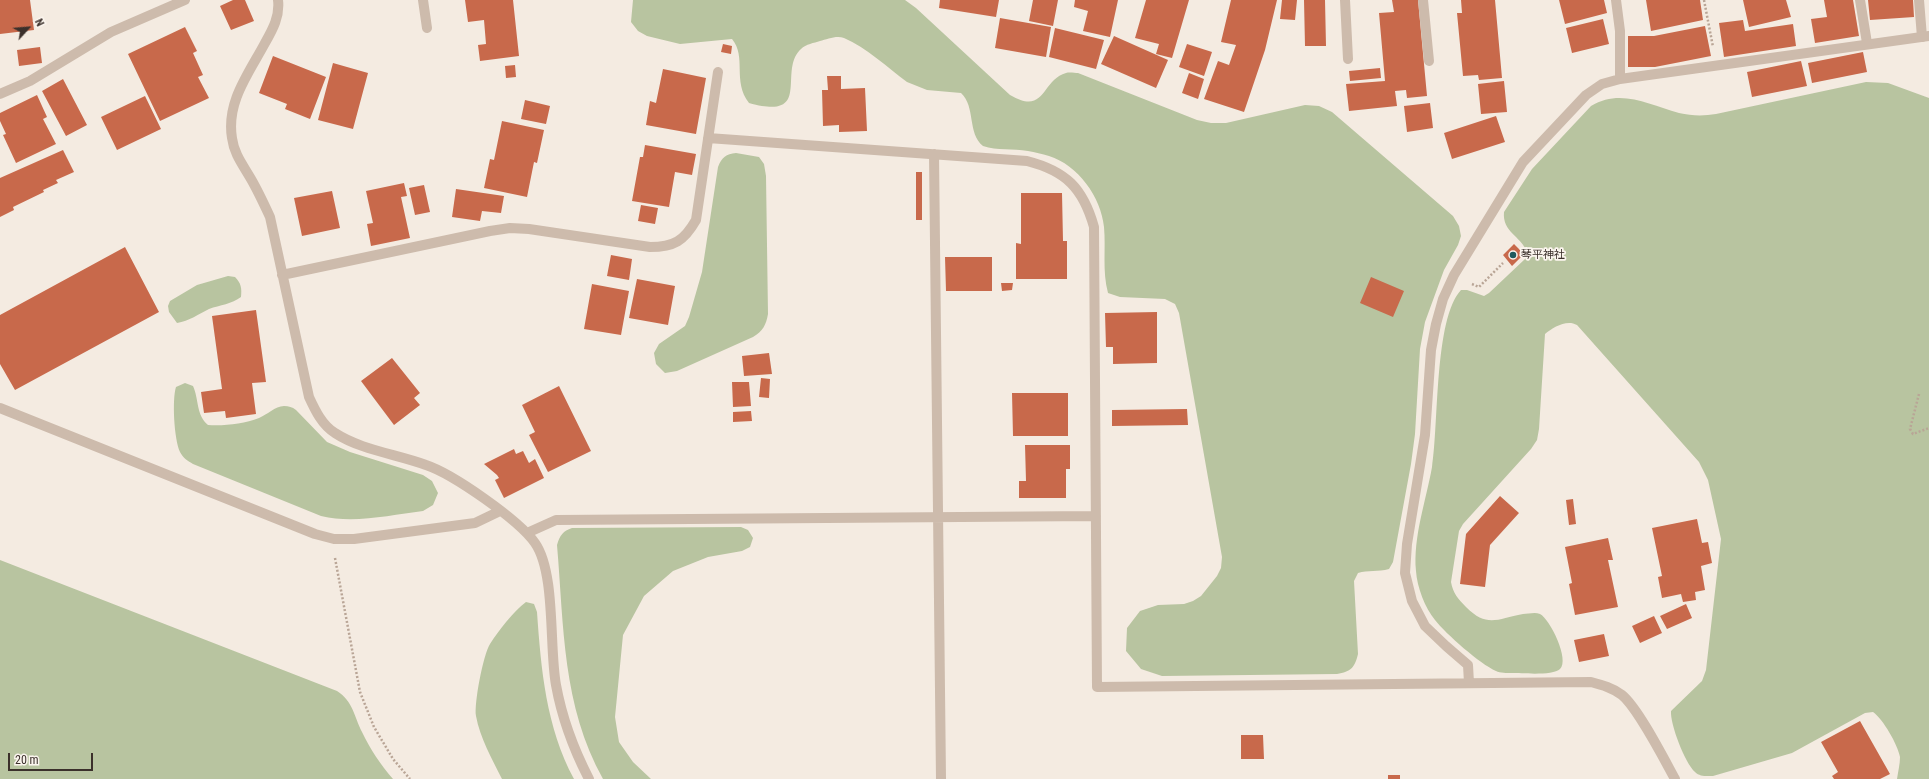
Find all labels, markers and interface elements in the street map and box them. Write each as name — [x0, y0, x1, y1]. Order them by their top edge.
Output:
north arrow — [8, 8, 48, 48]
text: N — [32, 17, 47, 28]
place label: 琴平神社 — [1521, 248, 1565, 262]
marker: 琴平神社 — [1508, 250, 1518, 260]
scale bar — [10, 745, 95, 771]
text: 20 m — [15, 753, 39, 767]

